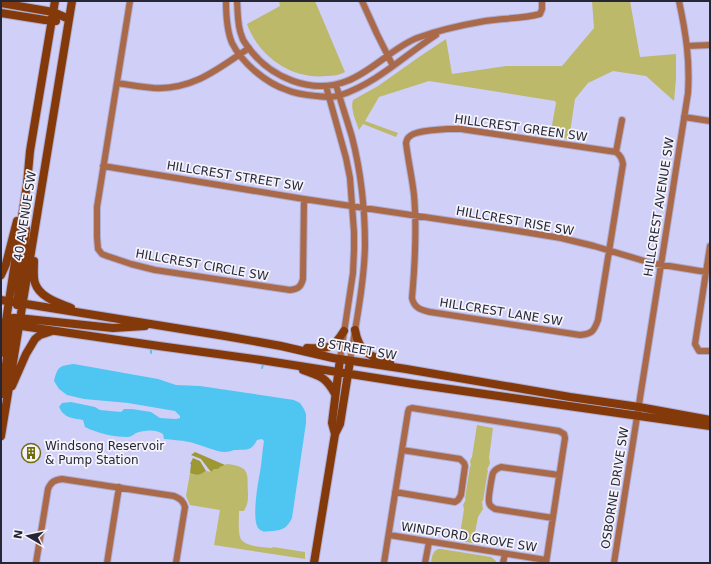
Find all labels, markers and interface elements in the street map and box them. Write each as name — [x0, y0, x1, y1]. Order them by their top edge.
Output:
street label: HILLCREST GREEN SW — [454, 112, 588, 144]
street label: HILLCREST AVENUE SW — [641, 136, 677, 278]
street label: HILLCREST STREET SW — [166, 158, 304, 194]
street label: 40 AVENUE SW — [11, 170, 39, 262]
street label: HILLCREST RISE SW — [455, 204, 575, 238]
street label: HILLCREST CIRCLE SW — [135, 246, 270, 284]
street label: HILLCREST LANE SW — [439, 295, 563, 329]
street label: 8 STREET SW — [316, 335, 398, 363]
street label: OSBORNE DRIVE SW — [598, 426, 632, 550]
place label: Windsong Reservoir & Pump Station — [45, 439, 164, 467]
building icon: Windsong Reservoir & Pump Station — [20, 442, 42, 464]
north arrow — [8, 516, 48, 556]
street label: WINDFORD GROVE SW — [400, 519, 538, 555]
text: N — [11, 529, 26, 540]

